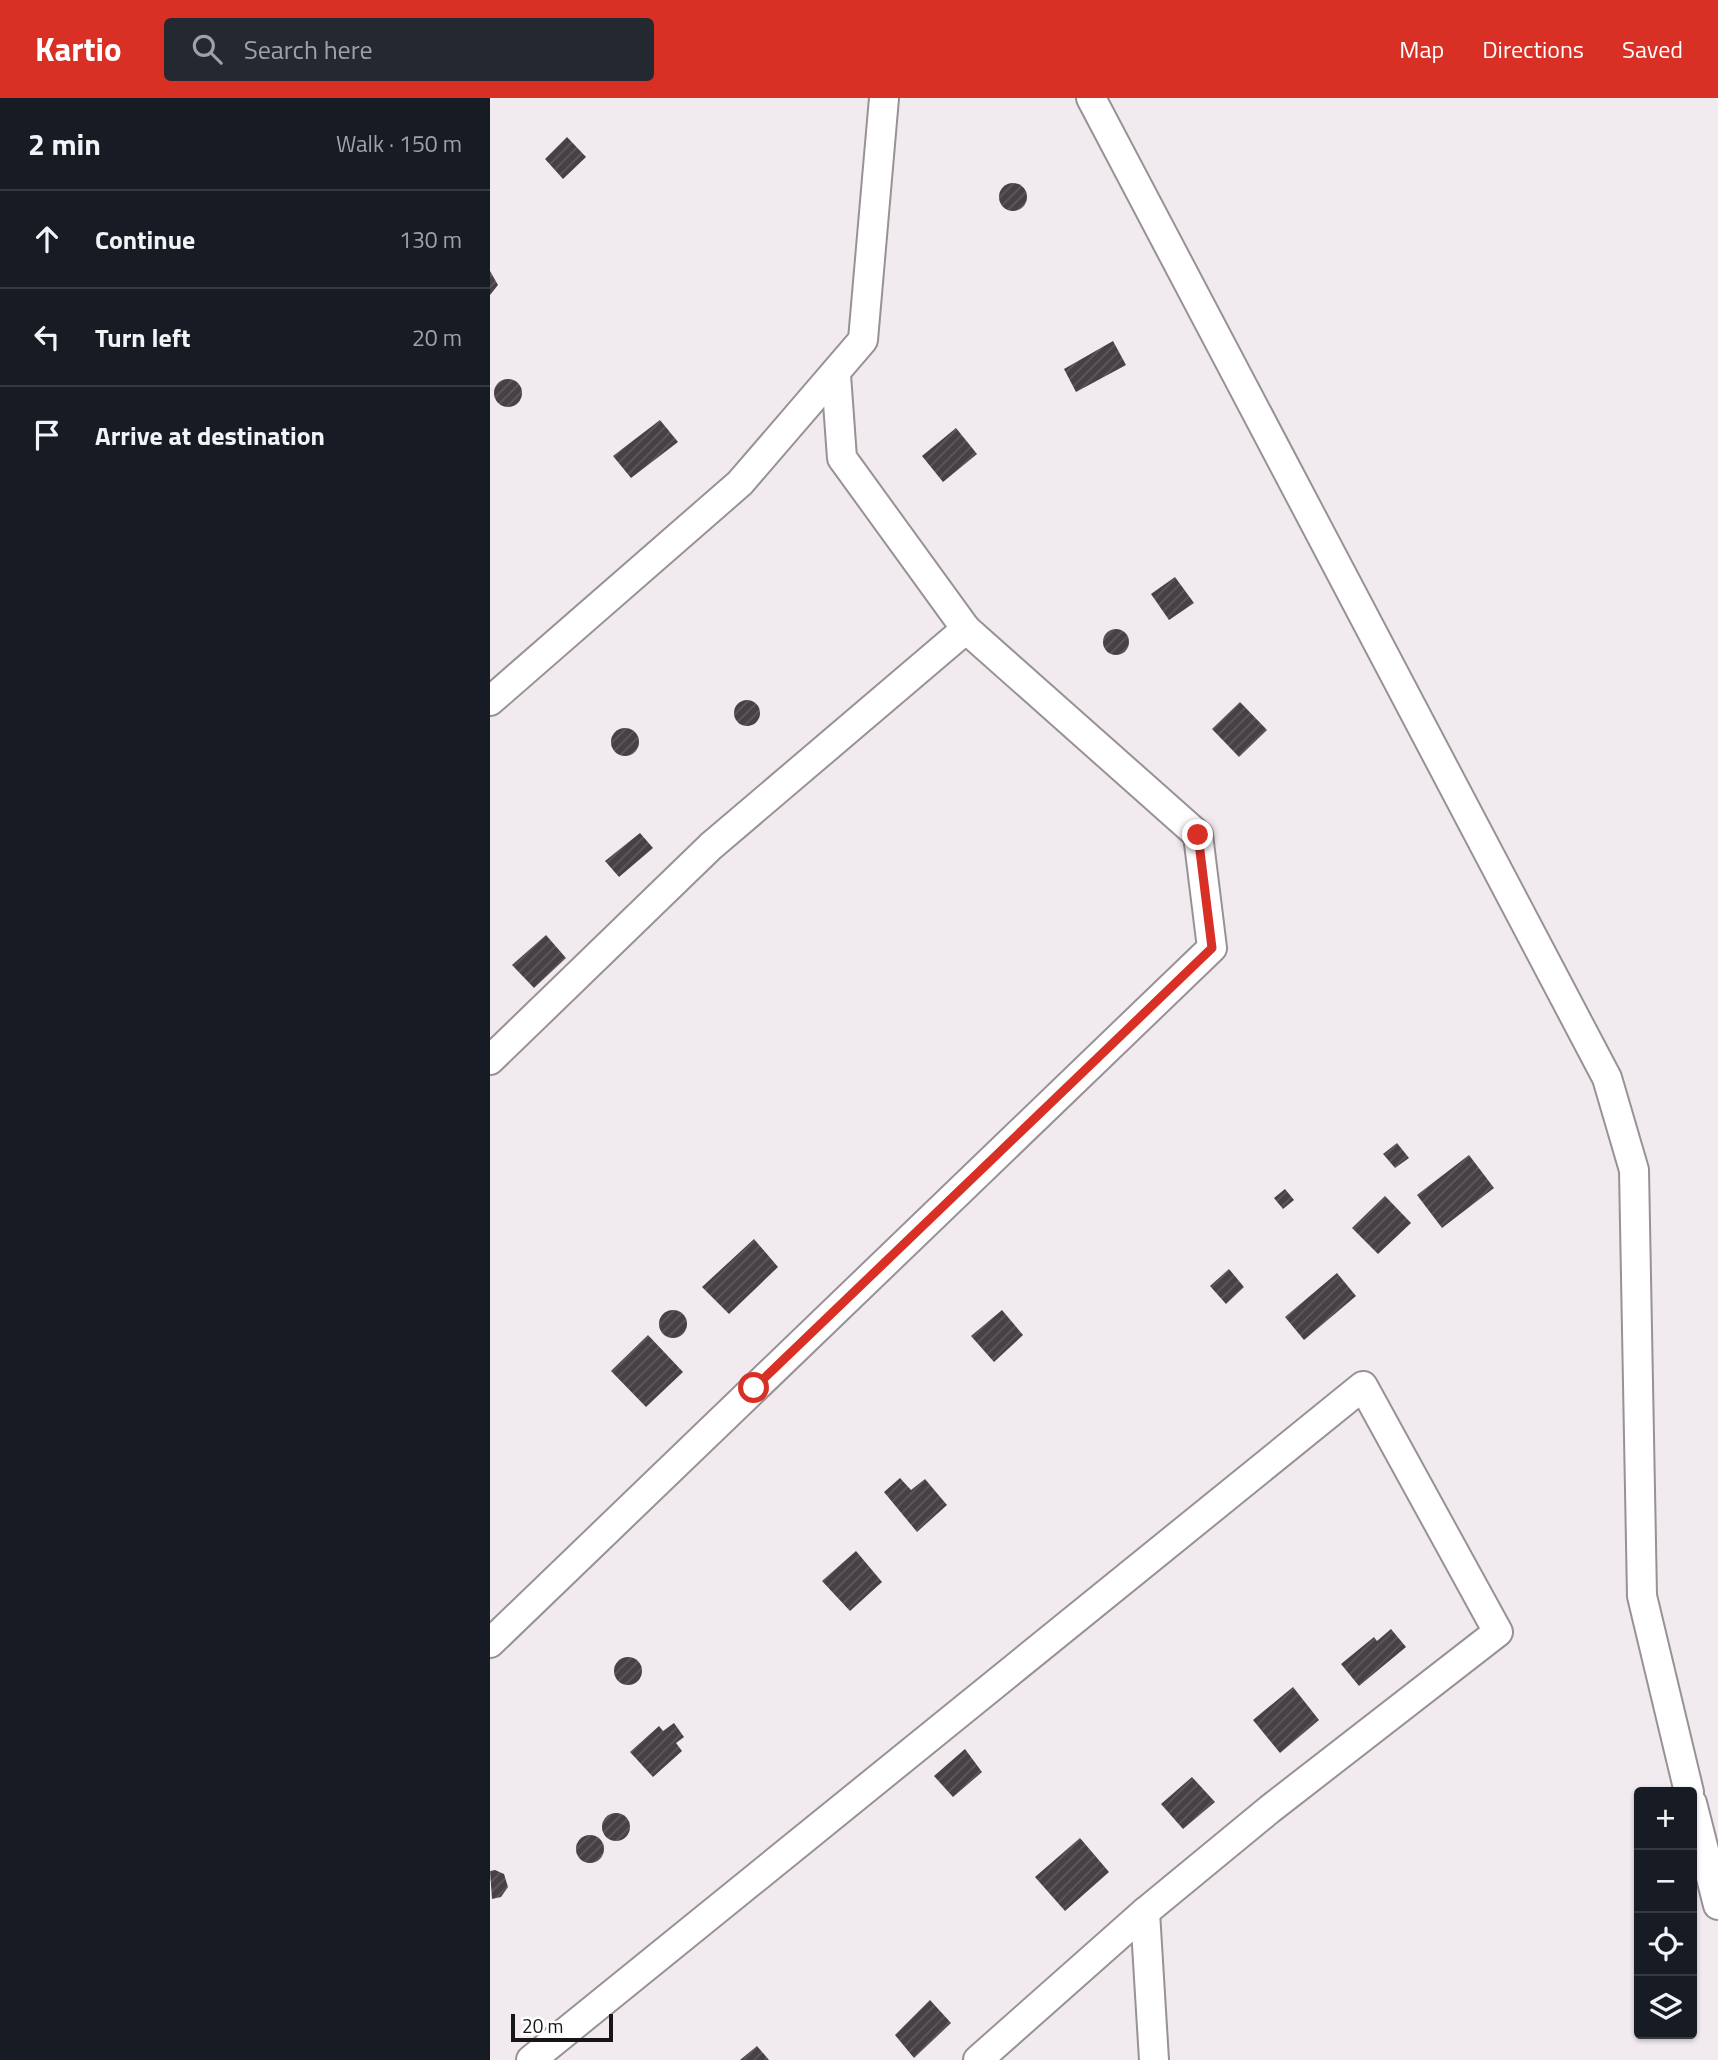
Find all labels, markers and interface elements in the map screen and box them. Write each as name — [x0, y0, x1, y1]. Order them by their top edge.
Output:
search box — [164, 18, 654, 81]
text: Kartio — [35, 24, 122, 74]
icon: search — [188, 30, 226, 68]
text: Search here — [244, 30, 373, 69]
text: Map — [1399, 31, 1444, 67]
text: Directions — [1482, 31, 1584, 67]
text: Saved — [1622, 31, 1683, 67]
text: 2 min — [28, 121, 101, 167]
text: Walk · 150 m — [336, 126, 462, 161]
icon: ahead — [28, 220, 66, 258]
text: Continue — [95, 220, 195, 259]
text: 130 m — [399, 222, 462, 257]
icon: left — [28, 318, 66, 356]
text: Turn left — [95, 318, 190, 357]
text: 20 m — [412, 320, 462, 355]
icon: arrive — [28, 416, 66, 454]
text: Arrive at destination — [95, 416, 325, 455]
route end — [1182, 819, 1213, 850]
route start — [738, 1372, 769, 1403]
map controls — [1634, 1787, 1697, 2039]
button: + — [1634, 1787, 1697, 1850]
button: − — [1634, 1850, 1697, 1913]
button: locate — [1634, 1913, 1697, 1976]
button: layers — [1634, 1976, 1697, 2039]
scale bar — [511, 2011, 612, 2043]
text: 20 m — [522, 2011, 563, 2040]

